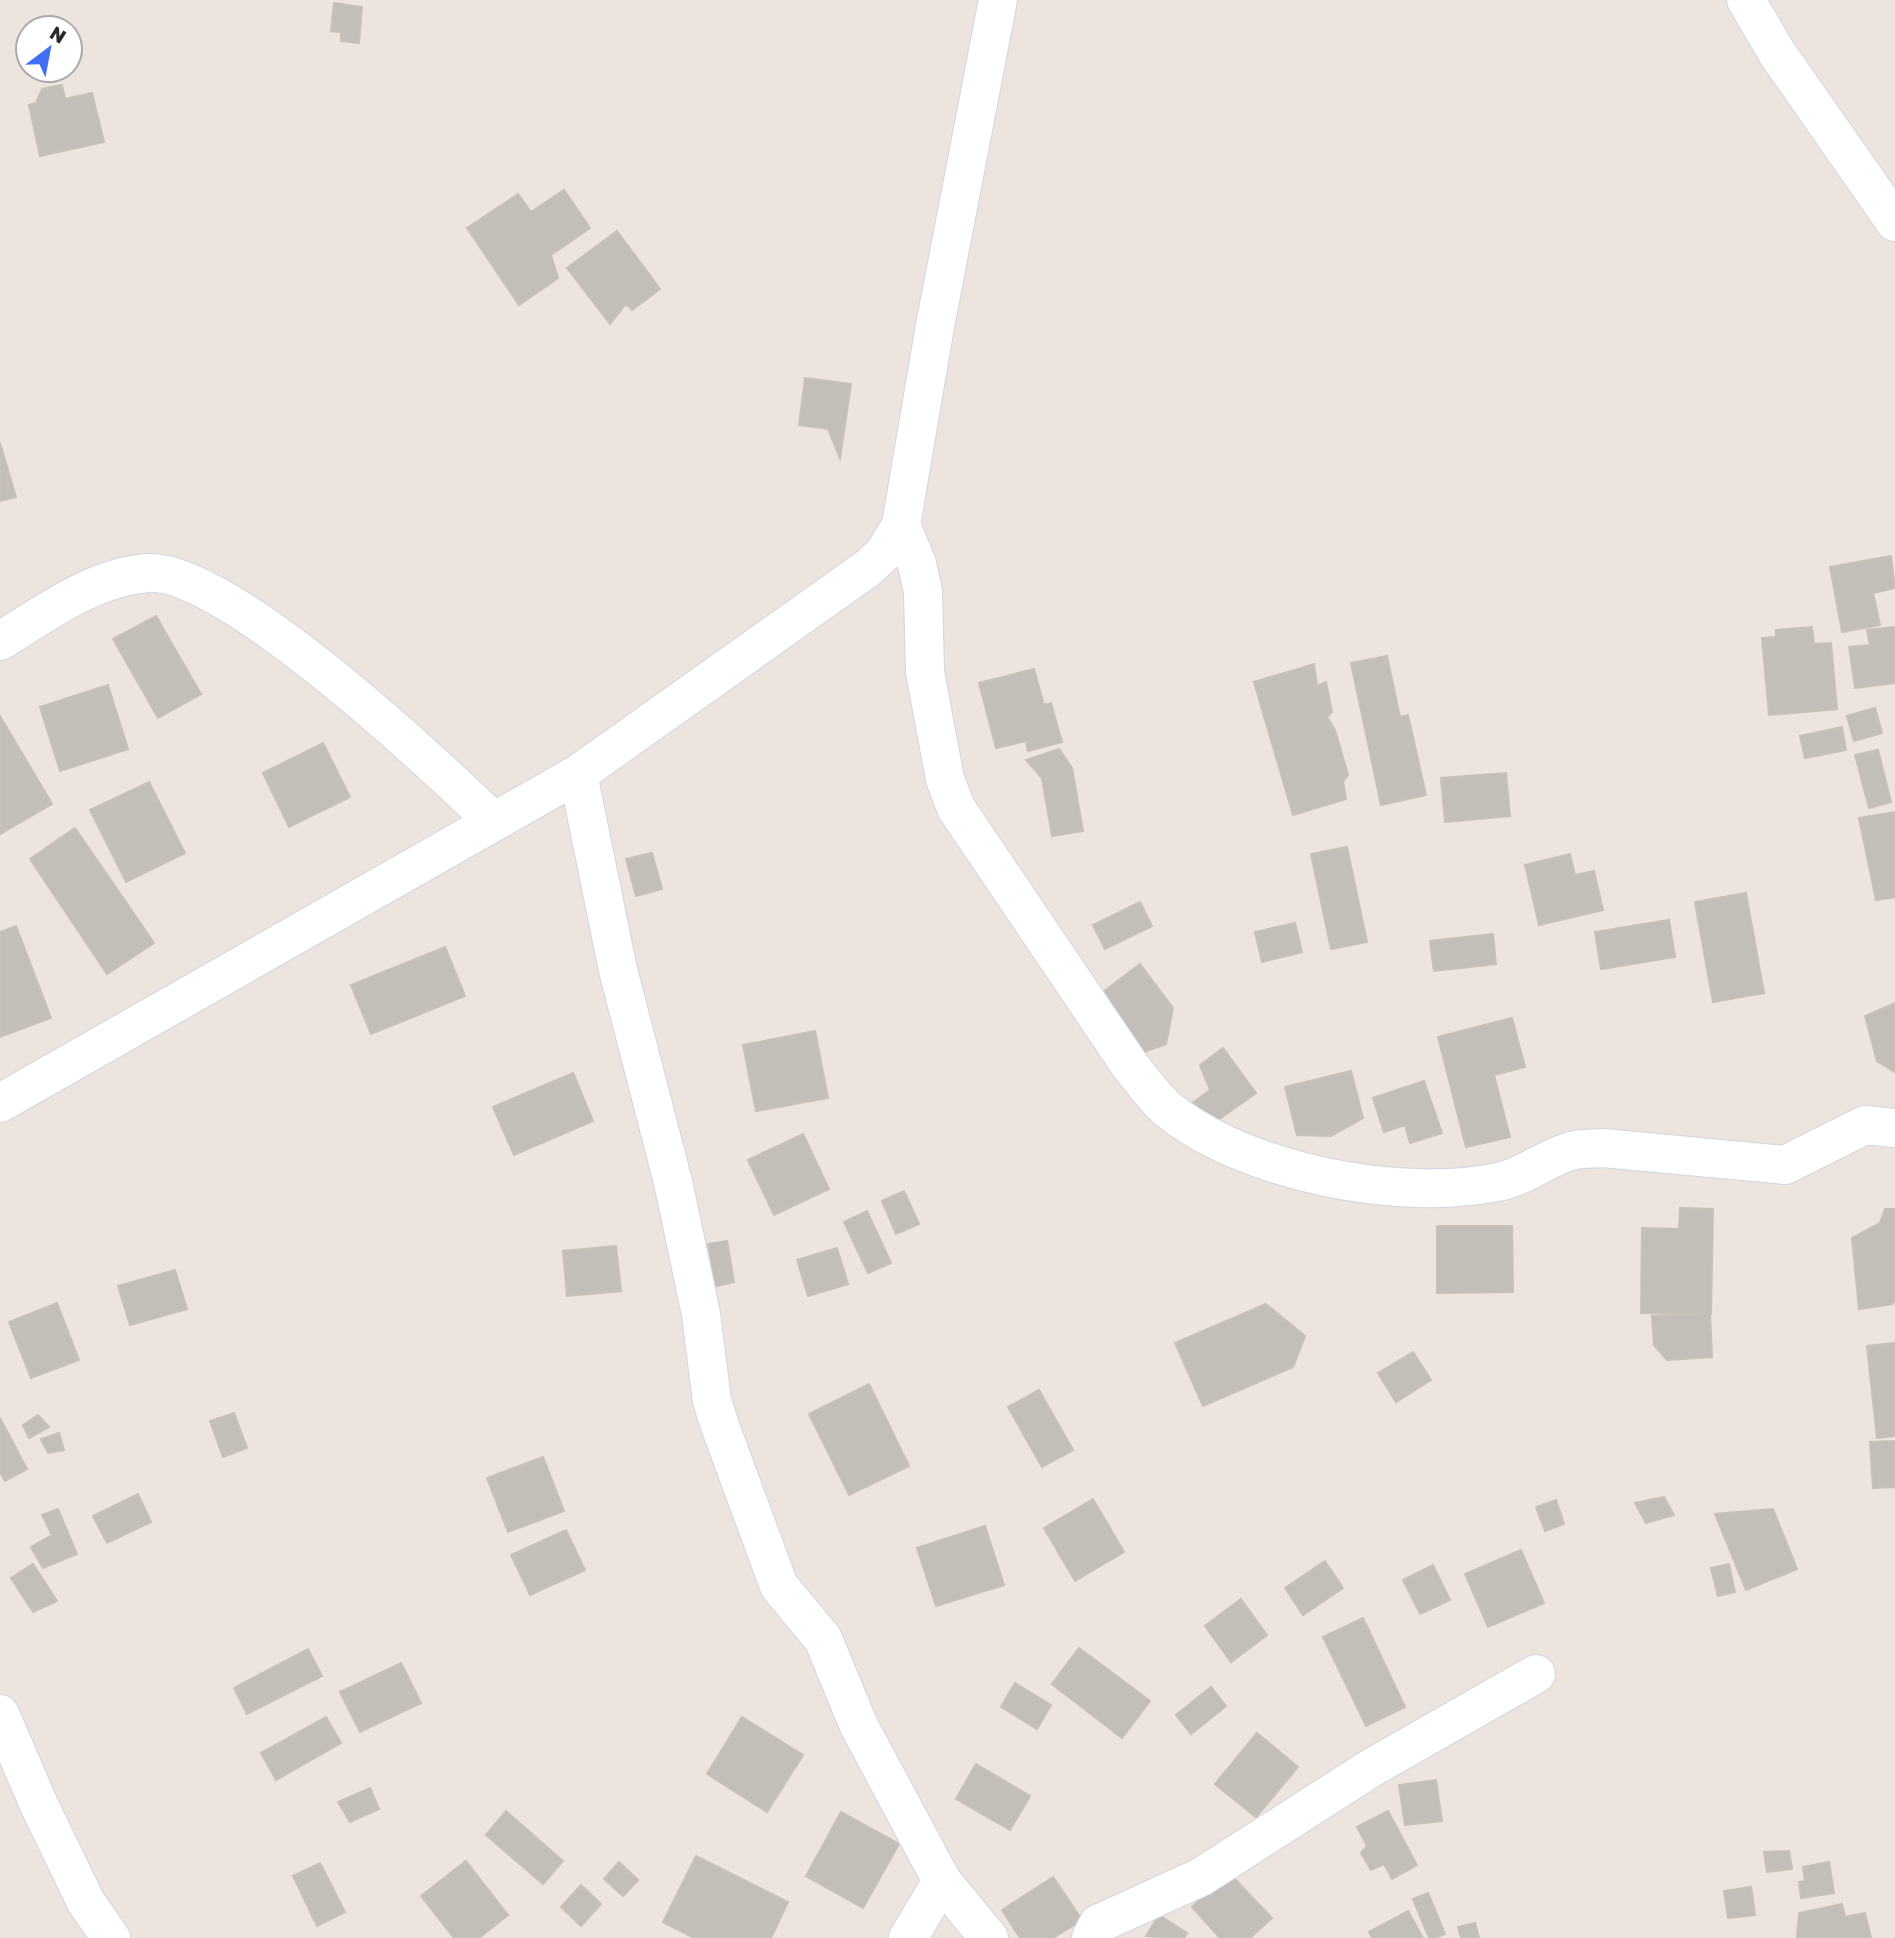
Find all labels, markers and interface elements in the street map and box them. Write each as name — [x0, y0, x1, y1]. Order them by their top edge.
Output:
north arrow — [14, 14, 84, 84]
text: N — [46, 21, 70, 48]

